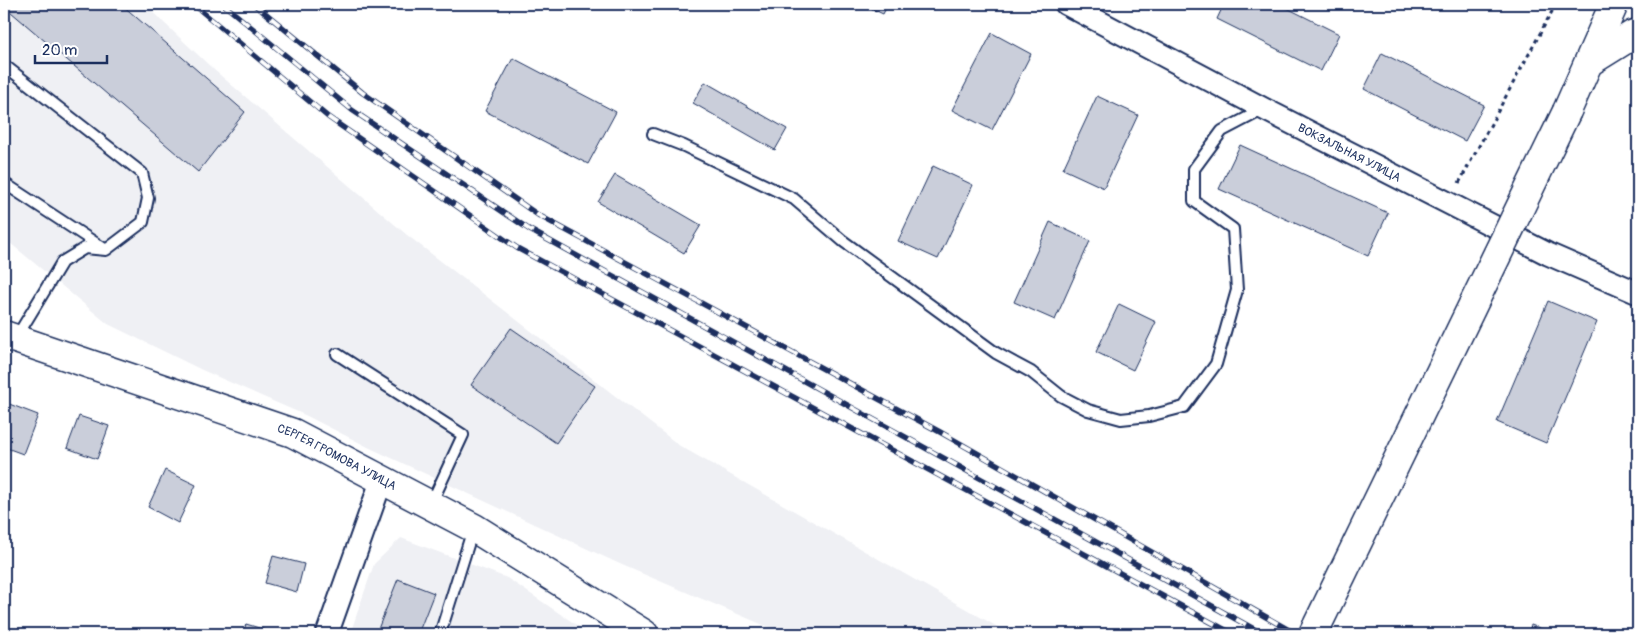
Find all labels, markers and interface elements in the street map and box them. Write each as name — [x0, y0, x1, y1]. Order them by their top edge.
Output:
scale bar — [35, 32, 108, 64]
text: 20 m — [42, 41, 77, 60]
street label: ВОКЗАЛЬНАЯ УЛИЦА — [1295, 120, 1404, 185]
street label: СЕРГЕЯ ГРОМОВА УЛИЦА — [275, 421, 399, 494]

